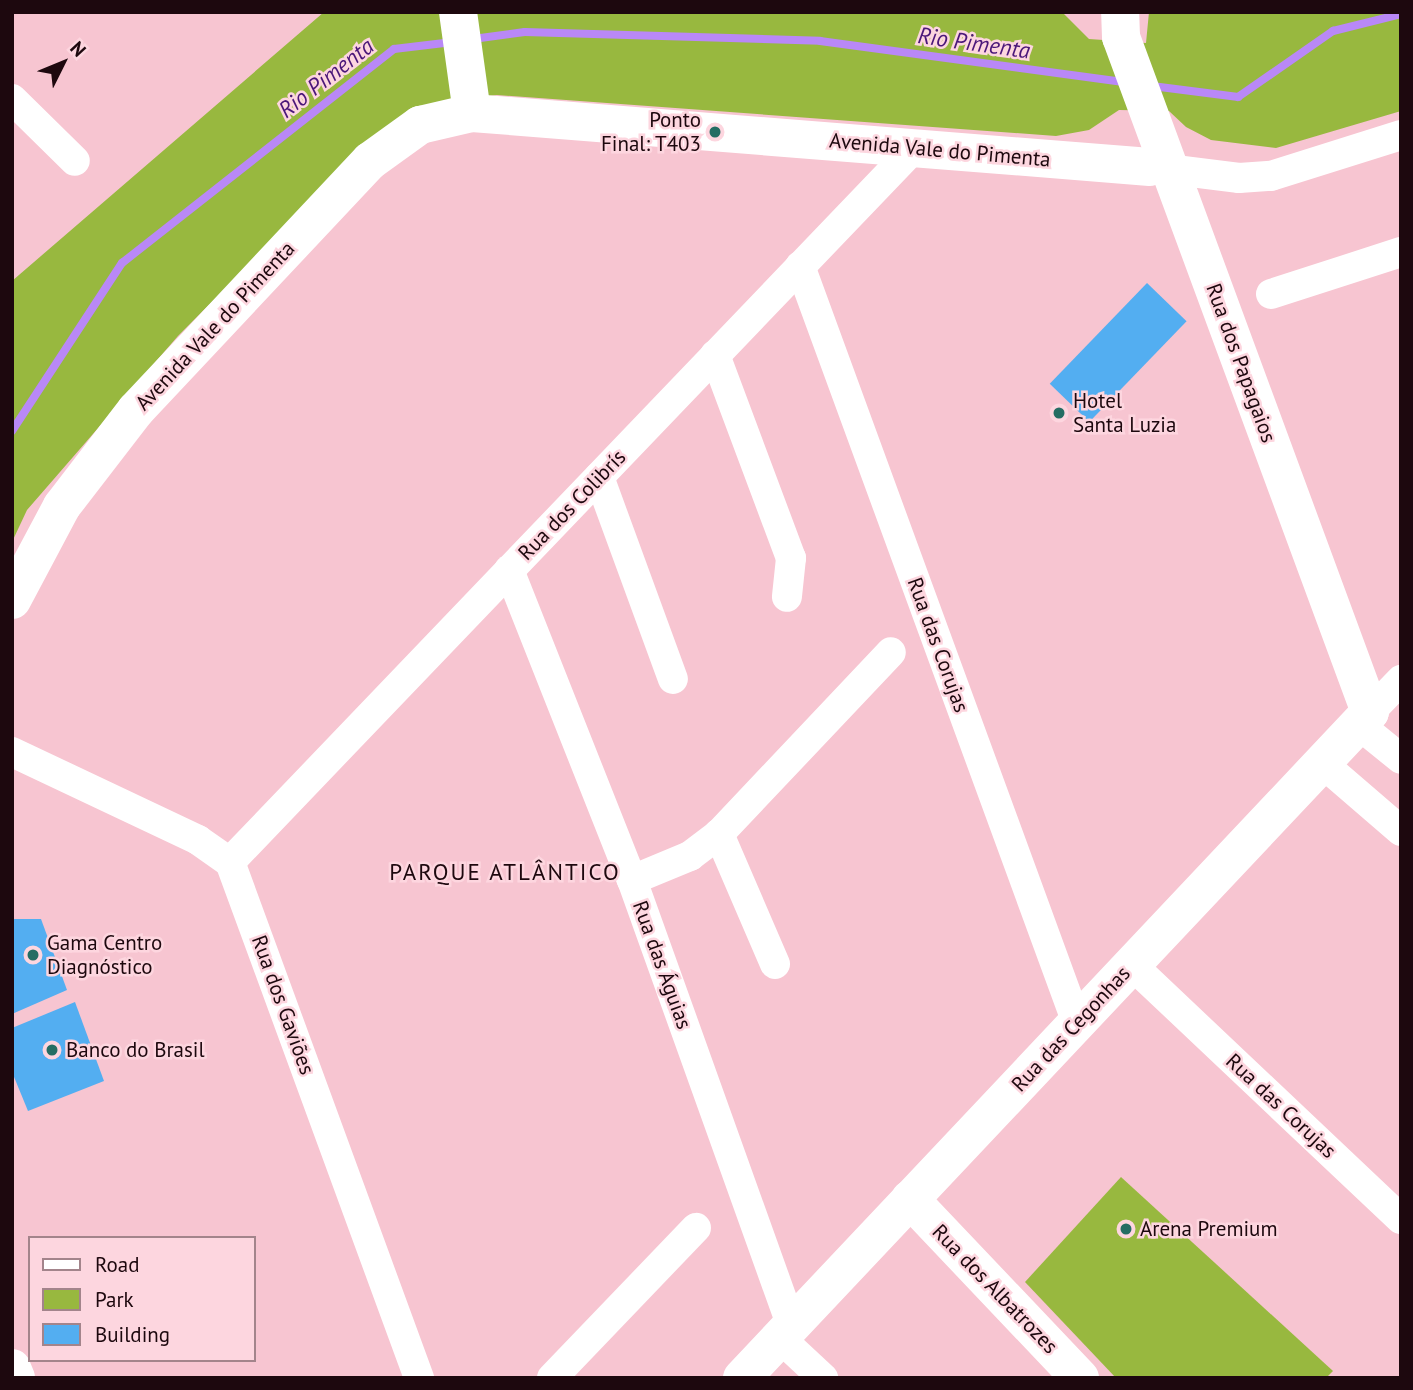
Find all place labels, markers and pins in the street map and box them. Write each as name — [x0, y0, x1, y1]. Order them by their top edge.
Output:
place label: Ponto Final: T403 — [600, 107, 701, 157]
marker: Ponto Final: T403 — [707, 124, 723, 140]
place label: Hotel Santa Luzia — [1073, 388, 1176, 438]
marker: Hotel Santa Luzia — [1051, 405, 1067, 421]
place label: Gama Centro Diagnóstico — [47, 930, 162, 980]
marker: Gama Centro Diagnóstico — [25, 947, 41, 963]
place label: Banco do Brasil — [66, 1037, 205, 1063]
marker: Banco do Brasil — [44, 1042, 60, 1058]
place label: Arena Premium — [1140, 1216, 1277, 1242]
marker: Arena Premium — [1118, 1221, 1134, 1237]

